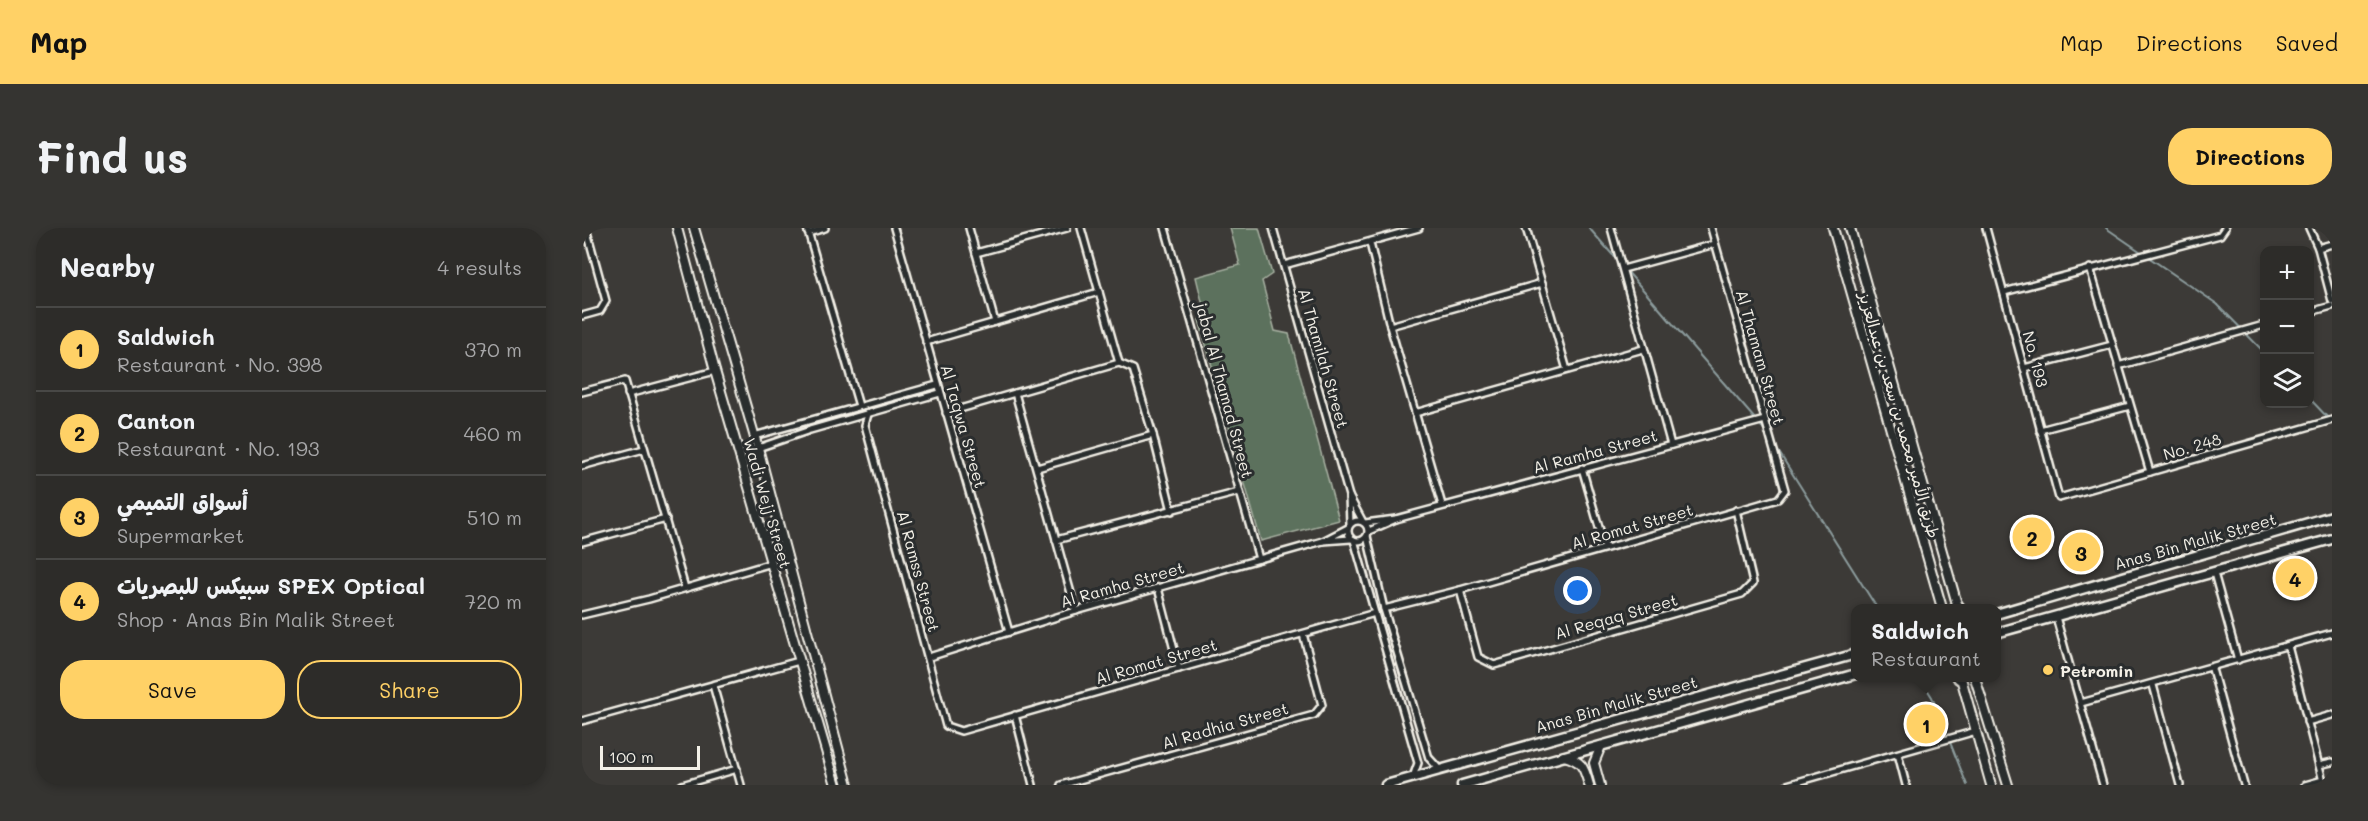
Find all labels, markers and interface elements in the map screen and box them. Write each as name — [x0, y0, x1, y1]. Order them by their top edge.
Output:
text: Map — [30, 24, 87, 60]
text: Map — [2060, 29, 2103, 56]
text: Directions — [2136, 29, 2243, 56]
text: Saved — [2276, 29, 2338, 56]
button: Directions — [2168, 128, 2332, 185]
text: Find us — [36, 129, 188, 184]
map controls — [2260, 246, 2314, 408]
button: + — [2260, 246, 2314, 300]
text: Nearby — [60, 250, 155, 284]
text: 4 results — [437, 254, 522, 280]
street label: Al Thamilah Street — [1294, 285, 1354, 431]
street label: Al Thamam Street — [1732, 287, 1790, 427]
street label: طريق الأمير محمد بن سعد بن عبدالعزيز — [1854, 288, 1945, 540]
street label: jabal Al Thamad Street — [1191, 298, 1259, 480]
button: − — [2260, 300, 2314, 354]
text: Saldwich — [117, 322, 214, 351]
street label: No. 193 — [2018, 329, 2054, 389]
text: 1 — [75, 336, 84, 362]
text: 370 m — [464, 336, 522, 362]
text: Restaurant · No. 398 — [117, 351, 323, 377]
button: layers — [2260, 354, 2314, 408]
street label: Al Taqwa Street — [936, 362, 992, 490]
text: Canton — [117, 406, 195, 435]
text: 2 — [74, 420, 85, 446]
text: 460 m — [464, 420, 522, 446]
street label: Al Ramha Street — [1530, 424, 1660, 478]
street label: No. 248 — [2161, 428, 2224, 464]
text: Restaurant · No. 193 — [117, 435, 319, 461]
street label: Wadi Wejj Street — [739, 435, 797, 571]
text: أسواق التميمي — [117, 487, 248, 516]
street label: Al Romat Street — [1569, 499, 1695, 553]
text: 3 — [74, 504, 86, 530]
text: 510 m — [467, 504, 522, 530]
street label: Al Ramss Street — [893, 508, 945, 634]
street label: Anas Bin Malik Street — [2111, 508, 2279, 574]
pin: 2 — [2012, 514, 2052, 560]
text: Supermarket — [117, 522, 244, 548]
pin: 3 — [2062, 530, 2100, 574]
street label: Al Ramha Street — [1057, 556, 1187, 612]
pin: 4 — [2276, 556, 2314, 600]
text: سبيكس للبصريات SPEX Optical — [117, 571, 425, 600]
your location — [1563, 576, 1592, 605]
text: 4 — [73, 588, 86, 614]
text: 720 m — [465, 588, 522, 614]
street label: Al Reqaq Street — [1552, 588, 1680, 644]
popup — [1851, 604, 2001, 682]
text: Shop · Anas Bin Malik Street — [117, 606, 395, 632]
text: Saldwich — [1871, 616, 1969, 645]
street label: Al Romat Street — [1093, 634, 1219, 688]
text: Restaurant — [1871, 645, 1981, 671]
button: Save — [60, 660, 285, 719]
button: Share — [297, 660, 522, 719]
place label: Petromin — [2060, 660, 2133, 681]
marker: Petromin — [2041, 663, 2055, 677]
street label: Anas Bin Malik Street — [1532, 671, 1700, 737]
street label: Al Radhia Street — [1159, 697, 1291, 753]
pin: 1 — [1906, 702, 1946, 746]
scale bar — [600, 743, 700, 770]
text: 100 m — [609, 746, 654, 767]

